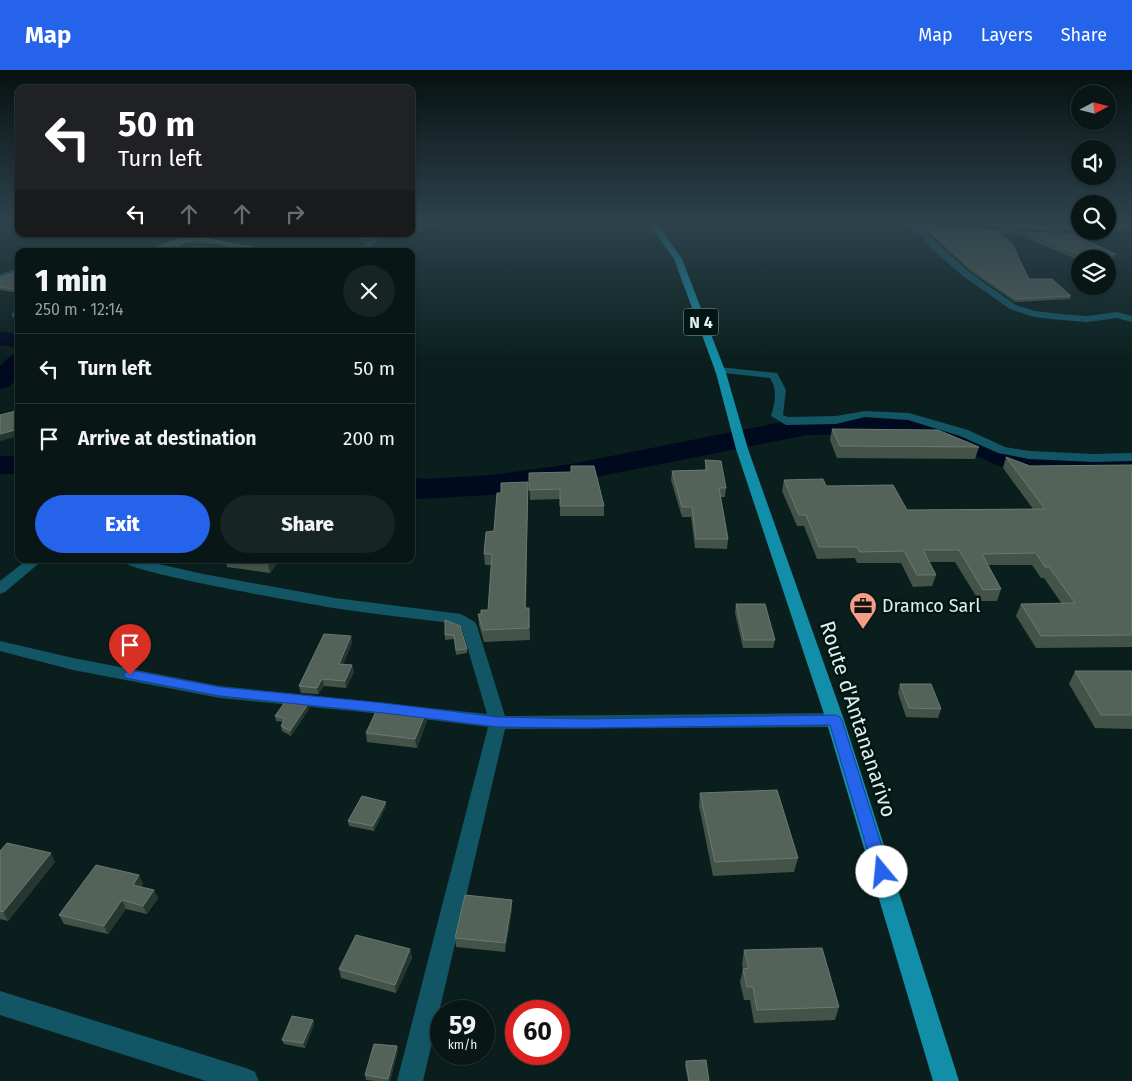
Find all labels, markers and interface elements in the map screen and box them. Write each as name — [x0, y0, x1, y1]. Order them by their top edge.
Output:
text: Map — [25, 21, 71, 49]
text: Map — [918, 24, 953, 46]
text: Layers — [981, 24, 1033, 46]
text: Share — [1061, 24, 1107, 46]
north arrow — [1071, 85, 1116, 130]
map controls — [1071, 85, 1116, 295]
text: 50 m — [118, 103, 195, 145]
icon: left — [35, 105, 100, 170]
button: sound — [1071, 140, 1116, 185]
text: Turn left — [118, 145, 202, 172]
button: search — [1071, 195, 1116, 240]
icon: left — [122, 200, 150, 228]
icon: ahead — [175, 200, 203, 228]
icon: ahead — [228, 200, 256, 228]
icon: right — [281, 200, 309, 228]
button: layers — [1071, 250, 1116, 295]
text: 1 min — [35, 263, 107, 299]
button: close — [343, 265, 395, 317]
text: 250 m · 12:14 — [35, 300, 124, 319]
road number: N 4 — [684, 308, 718, 336]
icon: left — [35, 355, 63, 383]
text: Turn left — [78, 357, 152, 380]
text: 50 m — [354, 357, 395, 380]
icon: arrive — [35, 425, 63, 453]
text: Arrive at destination — [78, 427, 257, 450]
text: 200 m — [343, 427, 395, 450]
button: Exit — [35, 495, 210, 553]
button: Share — [220, 495, 395, 553]
office icon: Dramco Sarl — [848, 591, 878, 630]
place label: Dramco Sarl — [882, 595, 980, 617]
street label: Route d'Antananarivo — [814, 618, 902, 820]
pin — [109, 624, 151, 675]
icon: arrive — [116, 631, 144, 659]
position arrow — [855, 845, 907, 897]
speed limit sign: 60 — [505, 1000, 570, 1065]
text: 59 — [449, 1011, 476, 1041]
text: km/h — [448, 1038, 477, 1052]

